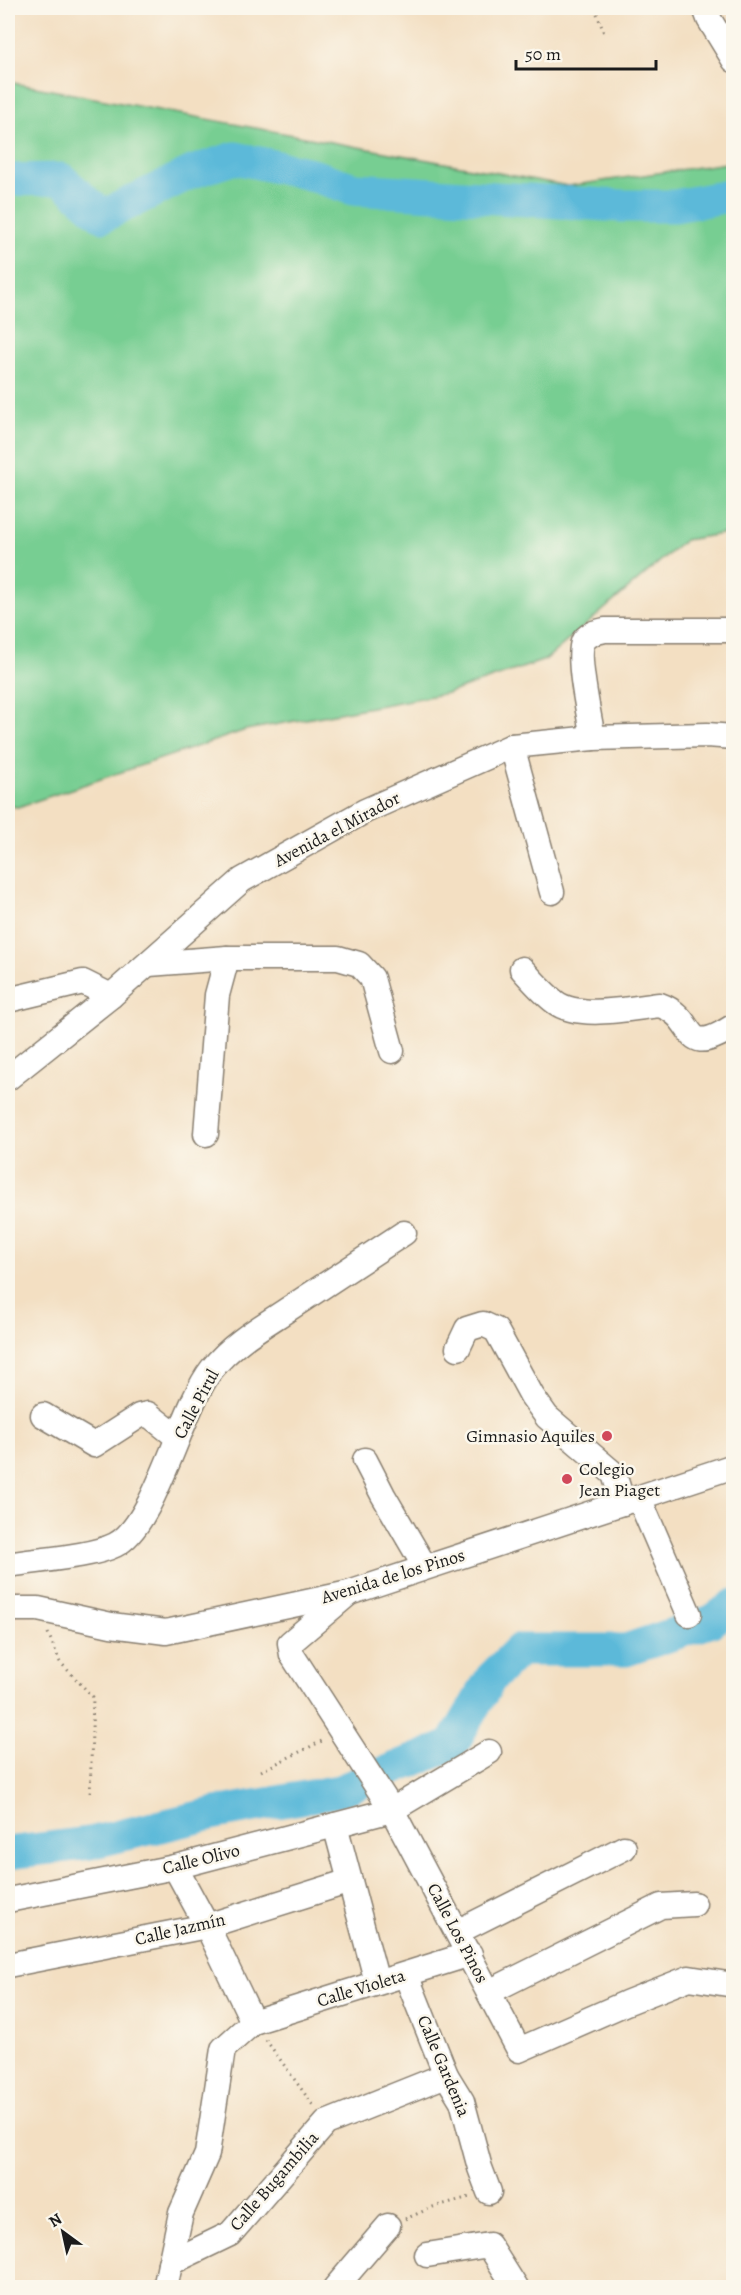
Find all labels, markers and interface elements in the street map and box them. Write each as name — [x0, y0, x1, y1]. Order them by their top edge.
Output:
scale bar — [516, 33, 656, 71]
text: 50 m — [525, 42, 561, 66]
street label: Avenida el Mirador — [269, 786, 404, 873]
street label: Calle Pirul — [168, 1364, 225, 1443]
place label: Gimnasio Aquiles — [466, 1424, 595, 1448]
marker: Gimnasio Aquiles — [600, 1429, 614, 1443]
place label: Colegio Jean Piaget — [579, 1457, 660, 1502]
marker: Colegio Jean Piaget — [560, 1472, 574, 1486]
street label: Avenida de los Pinos — [317, 1543, 468, 1610]
street label: Calle Olivo — [160, 1838, 242, 1880]
street label: Calle Los Pinos — [422, 1879, 494, 1987]
street label: Calle Jazmín — [132, 1907, 228, 1951]
street label: Calle Violeta — [314, 1963, 409, 2013]
street label: Calle Gardenia — [412, 2012, 476, 2121]
street label: Calle Bugambilia — [224, 2126, 324, 2236]
north arrow — [33, 2202, 93, 2262]
text: N — [44, 2208, 67, 2233]

